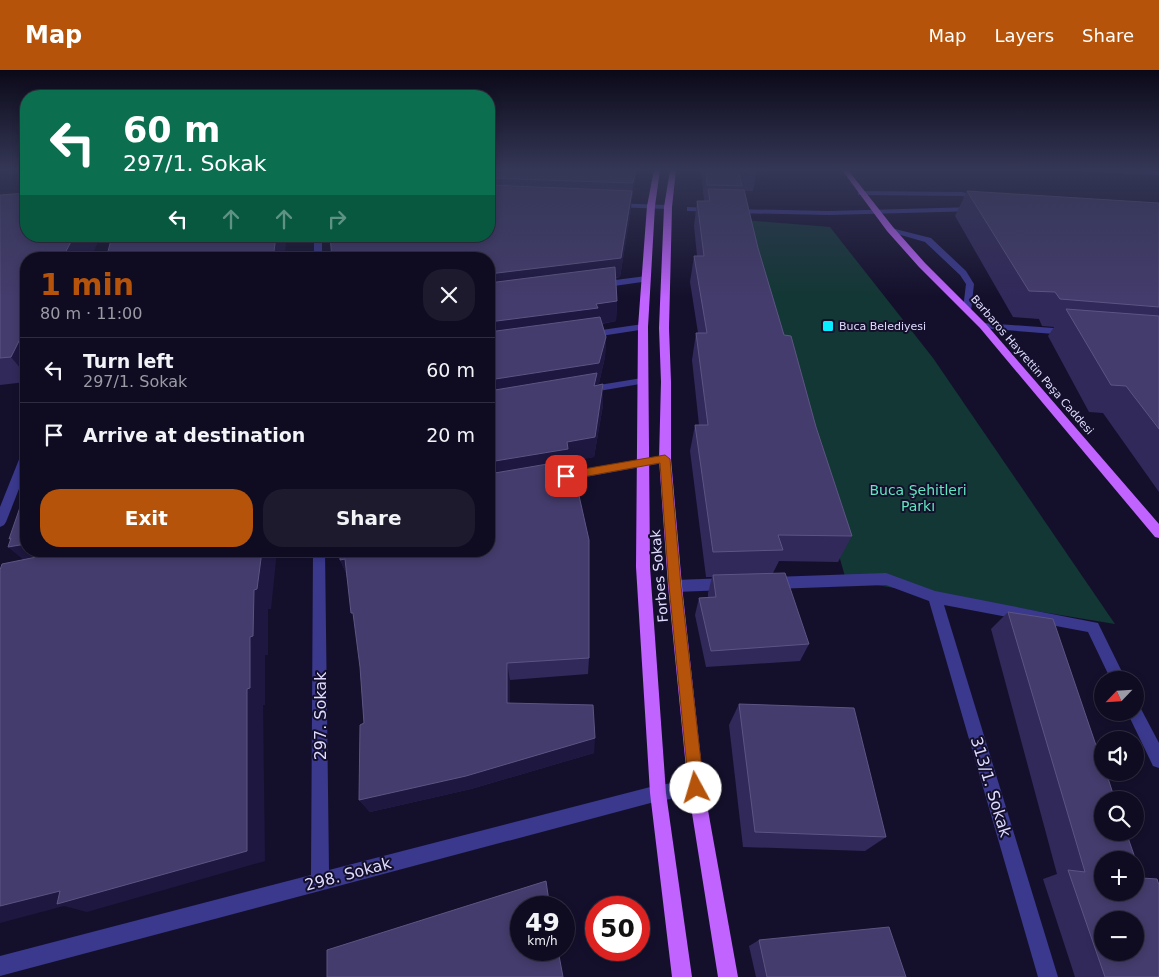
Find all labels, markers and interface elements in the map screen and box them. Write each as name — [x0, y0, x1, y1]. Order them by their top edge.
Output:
text: Map — [25, 21, 82, 49]
text: Map — [928, 25, 966, 46]
text: Layers — [994, 25, 1054, 46]
text: Share — [1082, 25, 1134, 46]
icon: left — [40, 110, 105, 175]
text: 60 m — [123, 110, 220, 150]
text: 297/1. Sokak — [123, 151, 266, 176]
icon: left — [164, 205, 192, 233]
icon: ahead — [217, 205, 245, 233]
icon: ahead — [270, 205, 298, 233]
icon: right — [323, 205, 351, 233]
text: 1 min — [40, 267, 134, 302]
button: close — [423, 269, 475, 321]
street label: Barbaros Hayrettin Paşa Caddesi — [968, 293, 1096, 437]
text: 80 m · 11:00 — [40, 304, 142, 323]
marker: Buca Belediyesi — [821, 319, 835, 333]
place label: Buca Belediyesi — [839, 320, 926, 333]
text: Turn left — [83, 350, 174, 372]
icon: left — [40, 356, 68, 384]
text: 60 m — [426, 359, 475, 381]
text: 297/1. Sokak — [83, 372, 187, 391]
icon: arrive — [40, 421, 68, 449]
text: Arrive at destination — [83, 424, 305, 446]
text: 20 m — [426, 424, 475, 446]
pin — [545, 455, 587, 497]
icon: arrive — [552, 462, 580, 490]
park label: Buca Şehitleri Parkı — [869, 482, 967, 514]
button: Exit — [40, 489, 253, 547]
button: Share — [263, 489, 475, 547]
street label: Forbes Sokak — [647, 528, 671, 623]
street label: 297. Sokak — [311, 671, 330, 760]
north arrow — [1094, 671, 1144, 721]
map controls — [1094, 671, 1144, 961]
button: sound — [1094, 731, 1144, 781]
street label: 313/1. Sokak — [967, 734, 1016, 840]
position arrow — [669, 761, 721, 813]
button: search — [1094, 791, 1144, 841]
button: + — [1094, 851, 1144, 901]
street label: 298. Sokak — [303, 853, 394, 895]
speed limit sign: 50 — [585, 896, 650, 961]
text: 49 — [525, 908, 560, 937]
button: − — [1094, 911, 1144, 961]
text: km/h — [527, 934, 558, 948]

